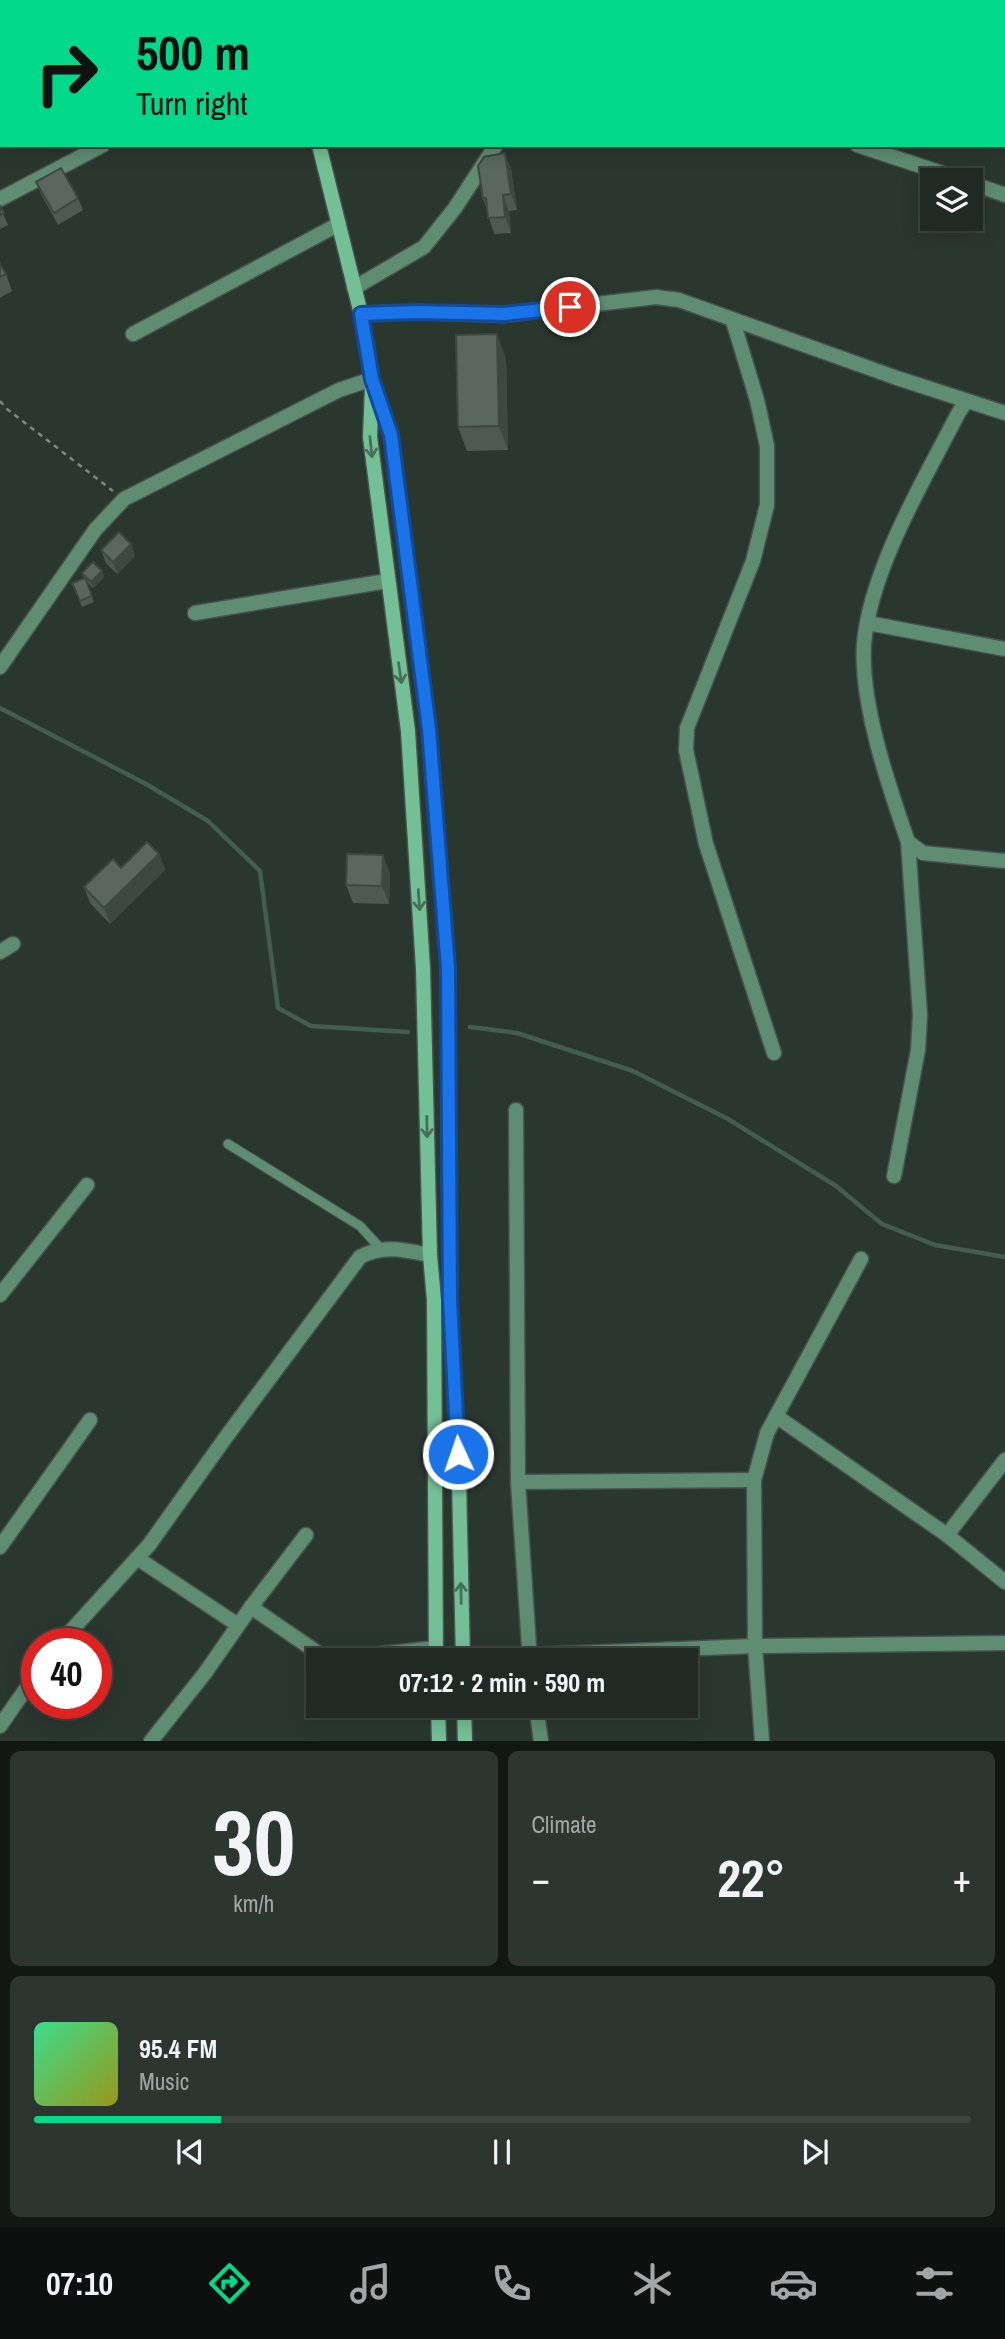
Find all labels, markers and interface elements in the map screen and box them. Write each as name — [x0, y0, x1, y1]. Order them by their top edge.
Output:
text: 500 m — [136, 19, 250, 85]
icon: right — [21, 28, 112, 119]
text: Turn right — [136, 82, 248, 125]
map controls — [920, 168, 983, 231]
button: layers — [920, 168, 983, 231]
pin — [540, 277, 600, 337]
icon: arrive — [551, 288, 589, 326]
one-way arrow — [365, 436, 378, 458]
one-way arrow — [393, 661, 406, 684]
one-way arrow — [412, 888, 425, 911]
one-way arrow — [420, 1115, 434, 1138]
position arrow — [421, 1417, 495, 1491]
one-way arrow — [455, 1581, 468, 1604]
speed limit sign: 40 — [21, 1628, 112, 1719]
text: 07:12 · 2 min · 590 m — [399, 1665, 605, 1700]
text: 30 — [212, 1781, 295, 1903]
text: Climate — [532, 1809, 596, 1840]
text: 22° — [717, 1843, 785, 1913]
text: − — [532, 1853, 550, 1904]
text: + — [953, 1853, 971, 1904]
text: km/h — [233, 1888, 274, 1919]
text: 95.4 FM — [139, 2031, 217, 2066]
text: Music — [139, 2066, 189, 2097]
icon: previous — [171, 2133, 209, 2171]
icon: pause — [483, 2133, 521, 2171]
icon: next — [796, 2133, 834, 2171]
icon: directions — [205, 2259, 254, 2308]
icon: music — [346, 2259, 395, 2308]
icon: phone — [487, 2259, 536, 2308]
icon: climate — [628, 2259, 677, 2308]
icon: car — [769, 2259, 818, 2308]
icon: filters — [910, 2259, 959, 2308]
text: 07:10 — [46, 2262, 113, 2305]

